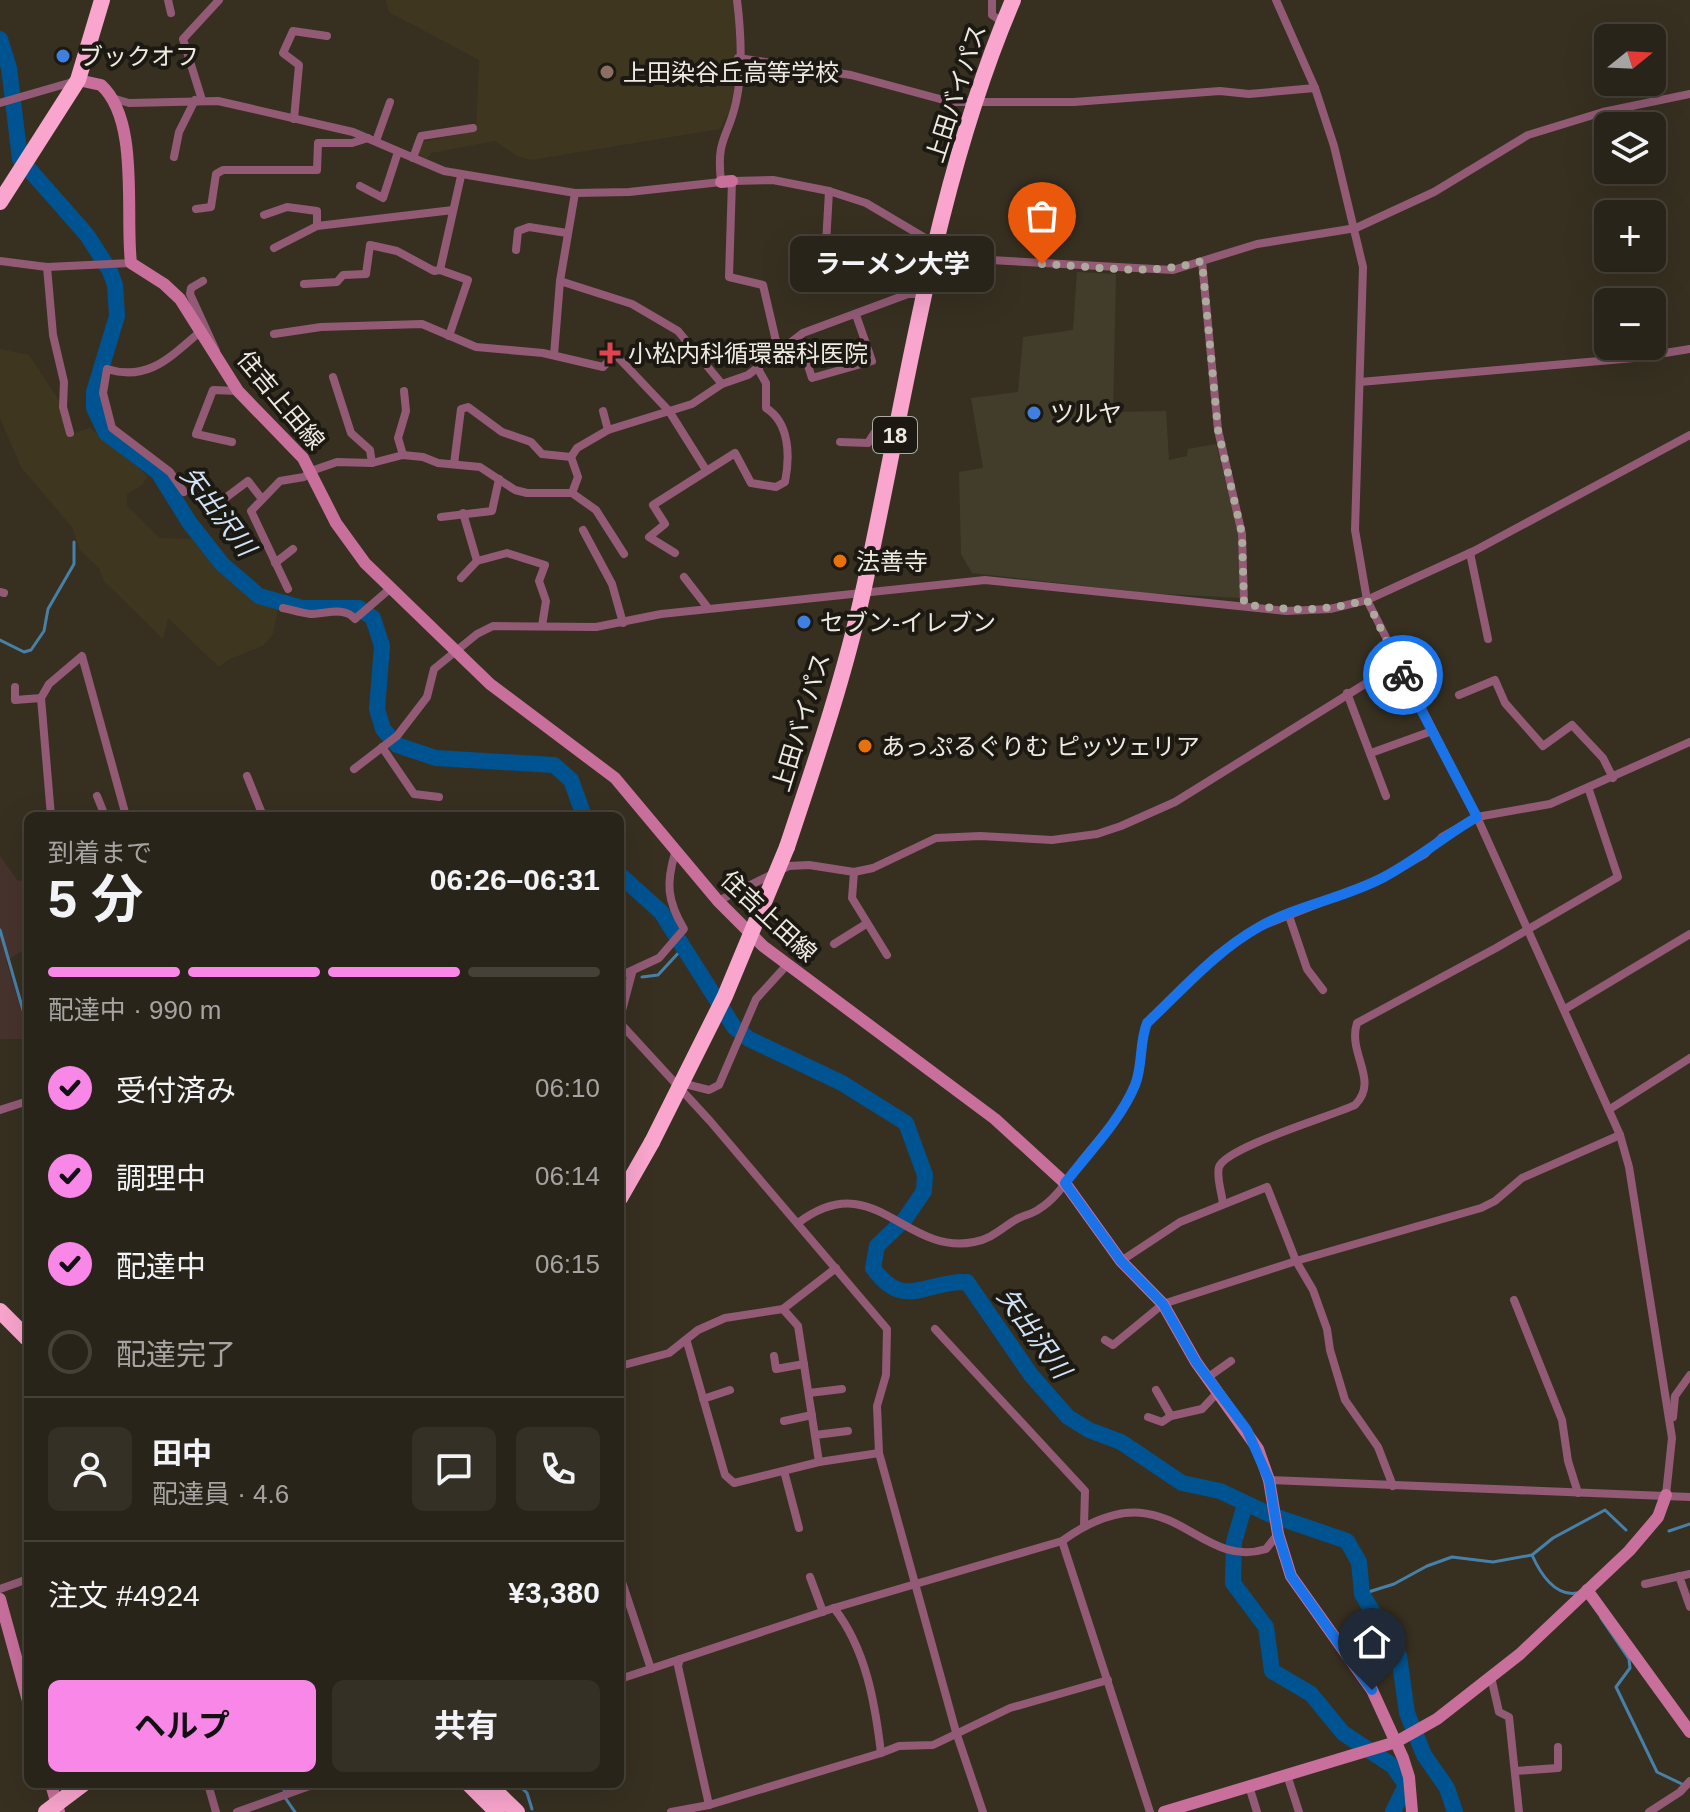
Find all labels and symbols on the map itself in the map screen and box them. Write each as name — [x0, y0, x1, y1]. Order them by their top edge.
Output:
street label: 上田バイパス — [921, 21, 991, 165]
north arrow — [1594, 24, 1666, 96]
place label: ブックオフ — [79, 43, 199, 70]
marker: ブックオフ — [54, 47, 72, 65]
place label: 上田染谷丘高等学校 — [623, 59, 839, 86]
marker: 上田染谷丘高等学校 — [598, 63, 616, 81]
pin — [1008, 182, 1076, 264]
callout: ラーメン大学 — [790, 236, 994, 292]
place label: 小松内科循環器科医院 — [628, 340, 868, 367]
marker: 小松内科循環器科医院 — [599, 342, 621, 364]
street label: 住吉上田線 — [232, 345, 330, 455]
place label: ツルヤ — [1050, 400, 1122, 427]
marker: ツルヤ — [1025, 404, 1043, 422]
road number: 18 — [873, 417, 917, 453]
water label: 矢出沢川 — [175, 460, 263, 564]
place label: 法善寺 — [856, 548, 928, 575]
marker: 法善寺 — [831, 552, 849, 570]
place label: セブン-イレブン — [820, 609, 996, 636]
marker: セブン-イレブン — [795, 613, 813, 631]
courier — [1363, 635, 1443, 715]
street label: 上田バイパス — [767, 649, 835, 795]
place label: あっぷるぐりむ ピッツェリア — [881, 733, 1200, 760]
marker: あっぷるぐりむ ピッツェリア — [856, 737, 874, 755]
street label: 住吉上田線 — [716, 865, 822, 967]
water label: 矢出沢川 — [991, 1282, 1078, 1386]
pin — [1338, 1608, 1406, 1690]

